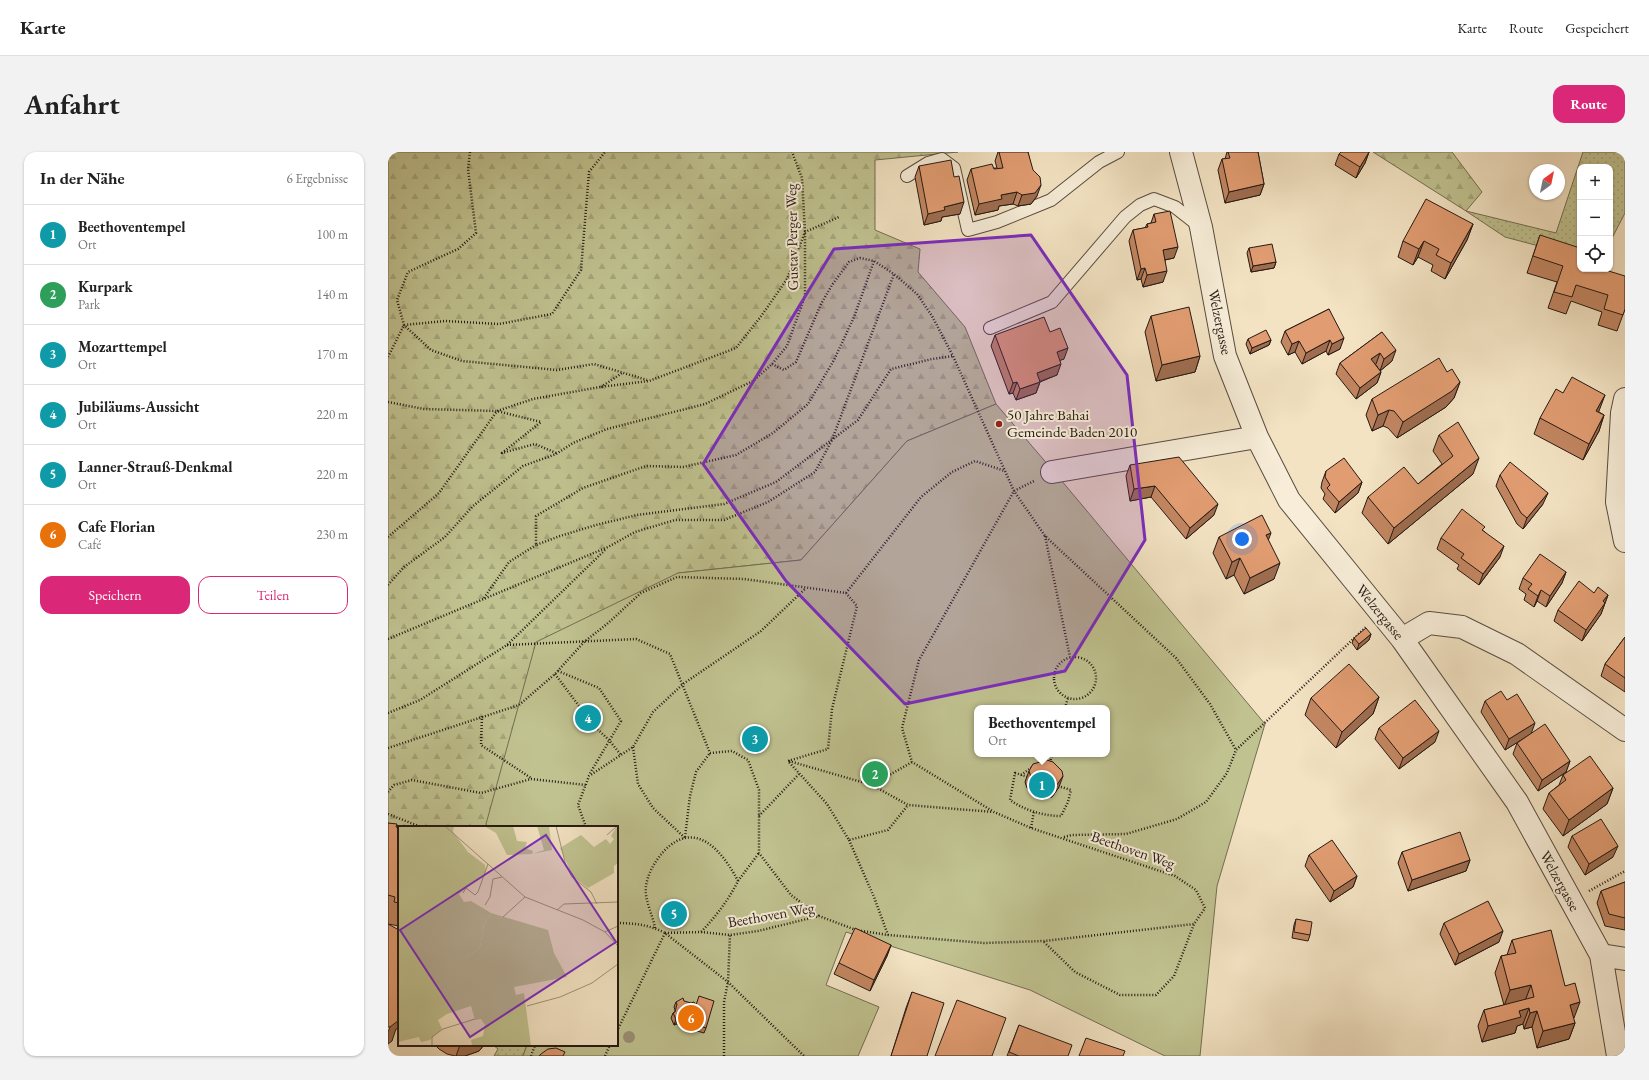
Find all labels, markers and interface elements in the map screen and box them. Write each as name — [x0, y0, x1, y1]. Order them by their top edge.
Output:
text: Karte — [20, 15, 66, 40]
text: Karte — [1457, 19, 1487, 37]
text: Route — [1509, 19, 1543, 37]
text: Gespeichert — [1565, 19, 1629, 37]
button: Route — [1553, 85, 1625, 123]
text: Anfahrt — [24, 86, 120, 122]
north arrow — [1529, 164, 1565, 200]
map controls — [1577, 164, 1613, 272]
button: + — [1577, 164, 1613, 200]
text: In der Nähe — [40, 167, 125, 189]
text: 6 Ergebnisse — [287, 170, 348, 187]
street label: Gustav Perger Weg — [781, 183, 802, 291]
button: − — [1577, 200, 1613, 236]
text: Beethoventempel — [78, 217, 185, 236]
text: 1 — [50, 226, 56, 243]
text: 100 m — [317, 226, 348, 243]
text: Ort — [78, 236, 96, 253]
button: locate — [1577, 236, 1613, 272]
text: Kurpark — [78, 277, 133, 296]
text: 2 — [50, 286, 56, 303]
text: 140 m — [317, 286, 348, 303]
street label: Welzergasse — [1204, 288, 1237, 356]
text: Park — [78, 296, 100, 313]
text: Mozarttempel — [78, 337, 167, 356]
text: 3 — [50, 346, 56, 363]
text: 170 m — [317, 346, 348, 363]
text: Ort — [78, 356, 96, 373]
text: Jubiläums-Aussicht — [78, 397, 199, 416]
place label: 50 Jahre Bahai Gemeinde Baden 2010 — [1007, 405, 1137, 441]
text: 4 — [50, 406, 56, 423]
text: 220 m — [317, 406, 348, 423]
text: Ort — [78, 416, 96, 433]
marker: 50 Jahre Bahai Gemeinde Baden 2010 — [994, 419, 1004, 429]
text: Lanner-Strauß-Denkmal — [78, 457, 232, 476]
text: 5 — [50, 466, 56, 483]
text: 220 m — [317, 466, 348, 483]
text: Ort — [78, 476, 96, 493]
text: Cafe Florian — [78, 517, 155, 536]
text: 6 — [50, 526, 56, 543]
text: 230 m — [317, 526, 348, 543]
your location — [1232, 529, 1252, 549]
text: Café — [78, 536, 101, 553]
button: Speichern — [40, 576, 190, 614]
button: Teilen — [198, 576, 348, 614]
street label: Welzergasse — [1352, 580, 1409, 644]
pin: 4 — [575, 703, 601, 733]
popup — [974, 705, 1110, 757]
text: Beethoventempel — [988, 713, 1096, 732]
pin: 3 — [742, 724, 768, 754]
text: Ort — [988, 732, 1007, 749]
pin: 2 — [862, 759, 888, 789]
pin: 1 — [1029, 770, 1055, 800]
inset map — [398, 826, 618, 1046]
street label: Beethoven Weg — [1089, 826, 1178, 873]
street label: Welzergasse — [1536, 847, 1585, 914]
street label: Beethoven Weg — [726, 897, 816, 931]
pin: 5 — [661, 899, 687, 929]
pin: 6 — [678, 1003, 704, 1033]

